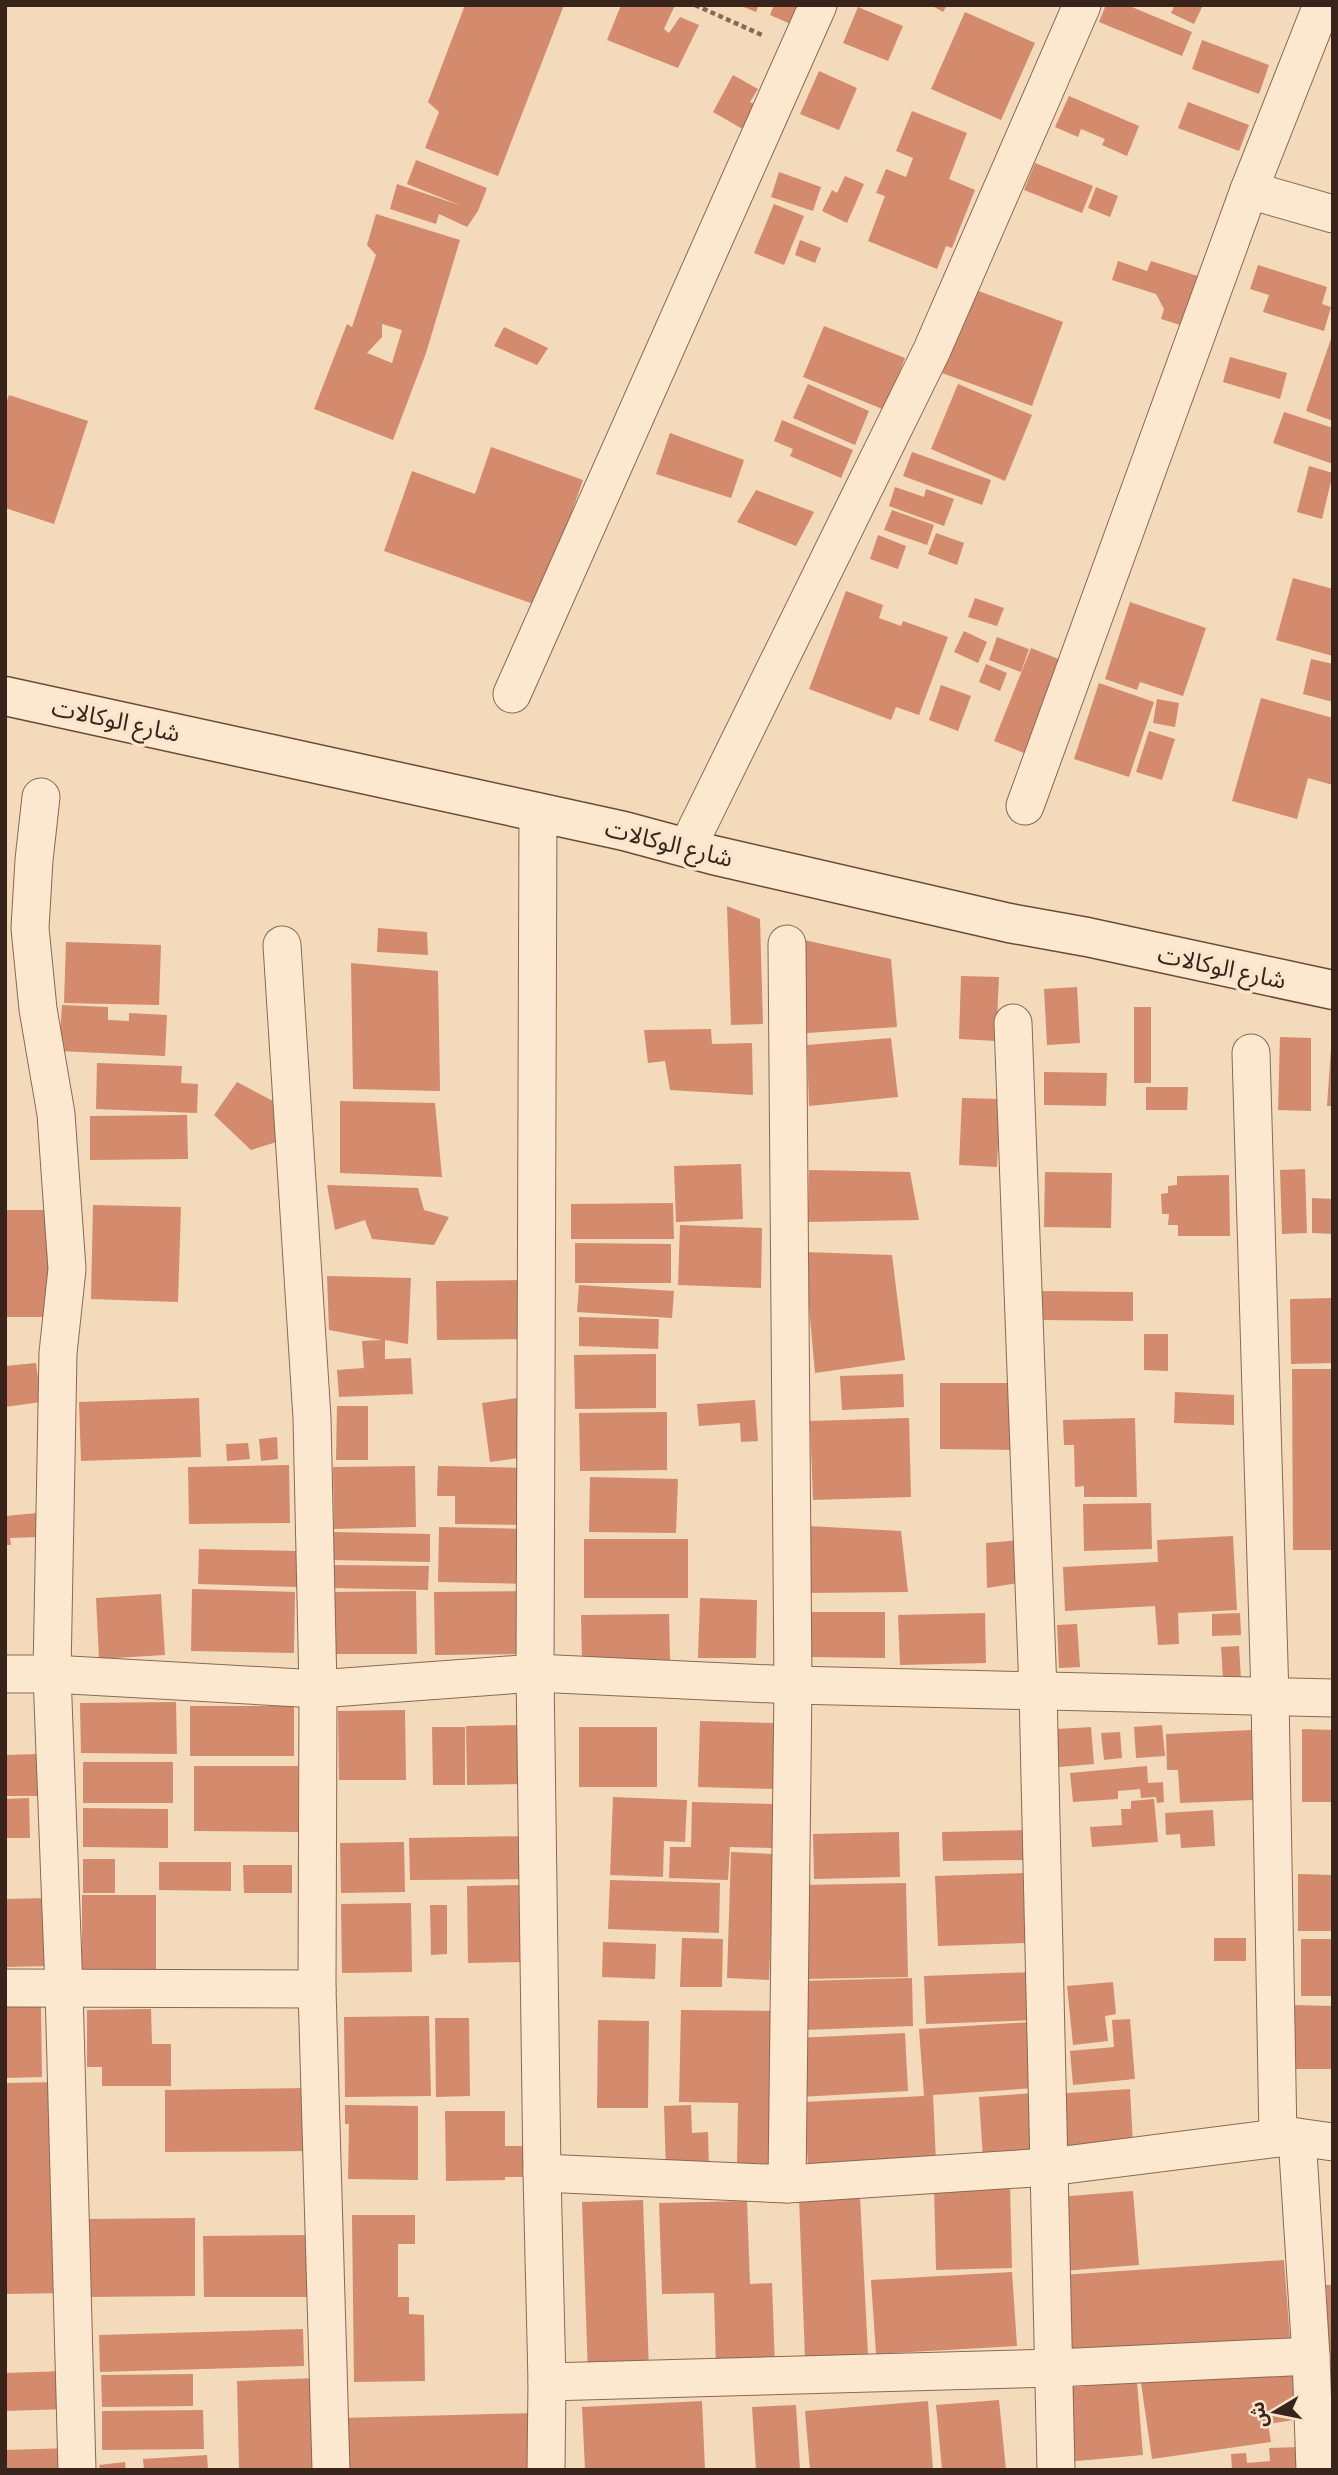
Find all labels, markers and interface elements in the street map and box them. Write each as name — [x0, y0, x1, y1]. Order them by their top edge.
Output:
street label: شارع الوكالات — [49, 690, 183, 751]
street label: شارع الوكالات — [602, 811, 736, 876]
street label: شارع الوكالات — [1155, 937, 1289, 998]
north arrow — [1240, 2377, 1310, 2447]
text: ش — [1243, 2400, 1273, 2430]

